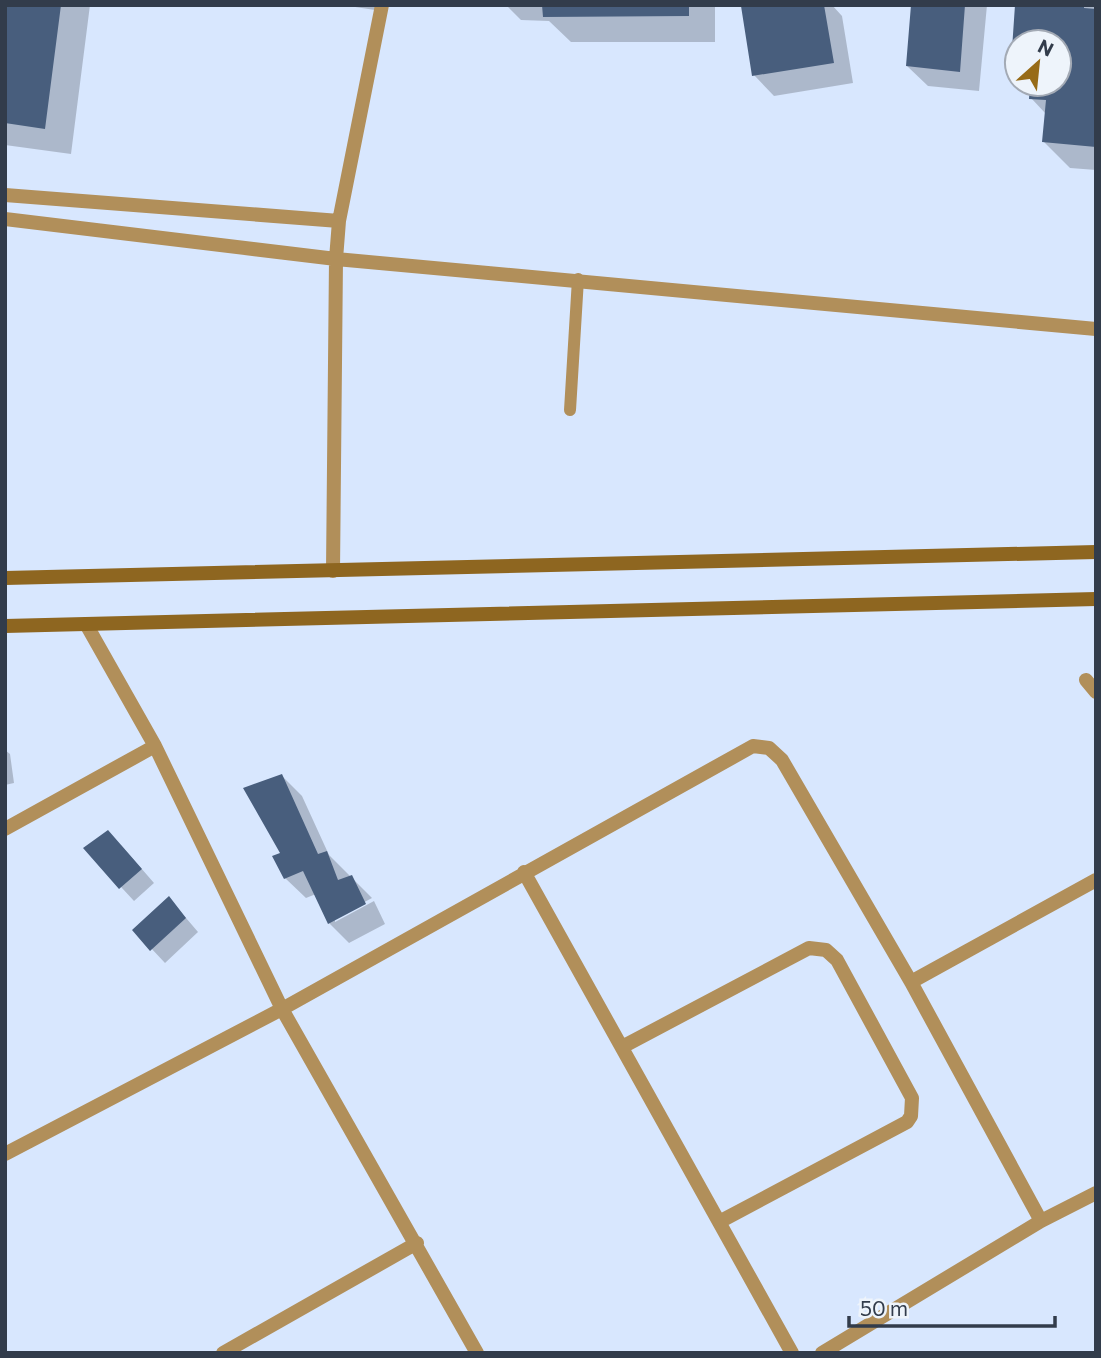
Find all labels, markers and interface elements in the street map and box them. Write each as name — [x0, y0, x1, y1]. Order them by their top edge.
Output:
north arrow — [1003, 28, 1073, 98]
text: N — [1034, 34, 1058, 61]
scale bar — [849, 1284, 1056, 1328]
text: 50 m — [860, 1295, 908, 1320]

